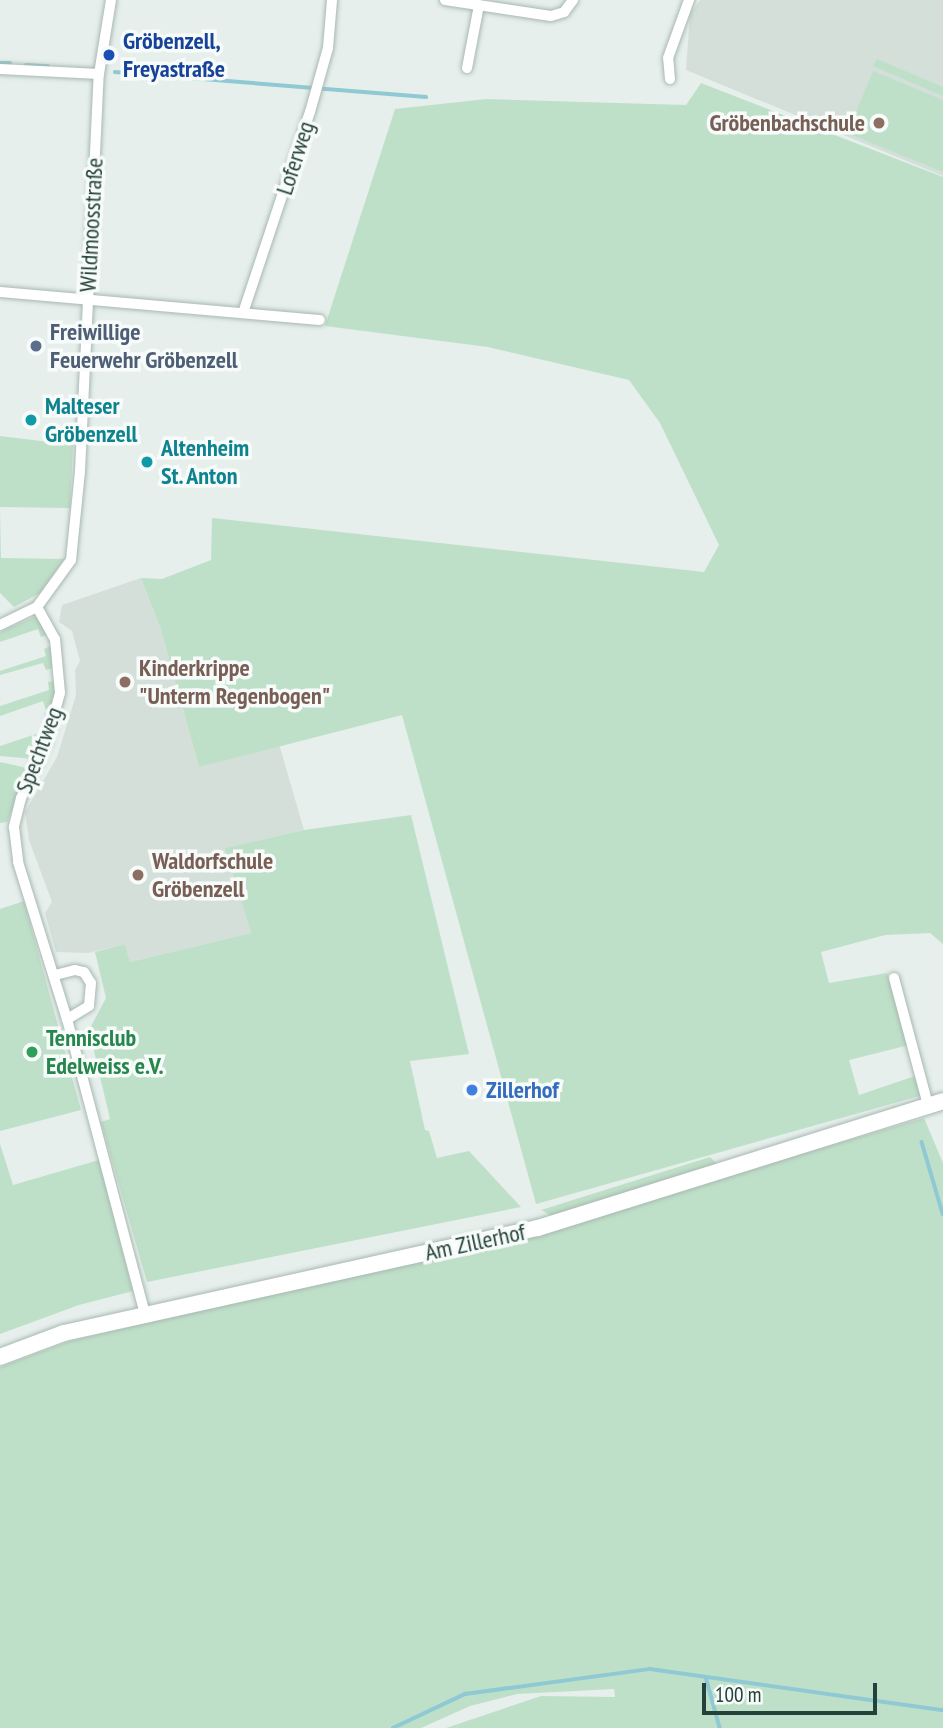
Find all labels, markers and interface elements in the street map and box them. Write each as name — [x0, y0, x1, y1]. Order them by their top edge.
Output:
place label: Gröbenzell, Freyastraße — [123, 27, 225, 83]
marker: Gröbenzell, Freyastraße — [101, 47, 117, 63]
place label: Gröbenbachschule — [709, 109, 865, 137]
marker: Gröbenbachschule — [871, 115, 887, 131]
street label: Loferweg — [270, 118, 320, 198]
street label: Wildmoosstraße — [73, 157, 109, 293]
place label: Freiwillige Feuerwehr Gröbenzell — [50, 318, 238, 374]
marker: Freiwillige Feuerwehr Gröbenzell — [28, 338, 44, 354]
place label: Malteser Gröbenzell — [45, 392, 137, 448]
marker: Malteser Gröbenzell — [23, 412, 39, 428]
place label: Altenheim St. Anton — [161, 434, 249, 490]
marker: Altenheim St. Anton — [139, 454, 155, 470]
place label: Kinderkrippe "Unterm Regenbogen" — [139, 654, 330, 710]
marker: Kinderkrippe "Unterm Regenbogen" — [117, 674, 133, 690]
street label: Spechtweg — [9, 703, 69, 797]
place label: Waldorfschule Gröbenzell — [152, 847, 273, 903]
marker: Waldorfschule Gröbenzell — [130, 867, 146, 883]
place label: Tennisclub Edelweiss e.V. — [46, 1024, 164, 1080]
marker: Tennisclub Edelweiss e.V. — [24, 1044, 40, 1060]
place label: Zillerhof — [486, 1076, 559, 1104]
marker: Zillerhof — [464, 1082, 480, 1098]
street label: Am Zillerhof — [422, 1217, 528, 1267]
scale bar — [705, 1668, 880, 1712]
text: 100 m — [715, 1681, 761, 1708]

